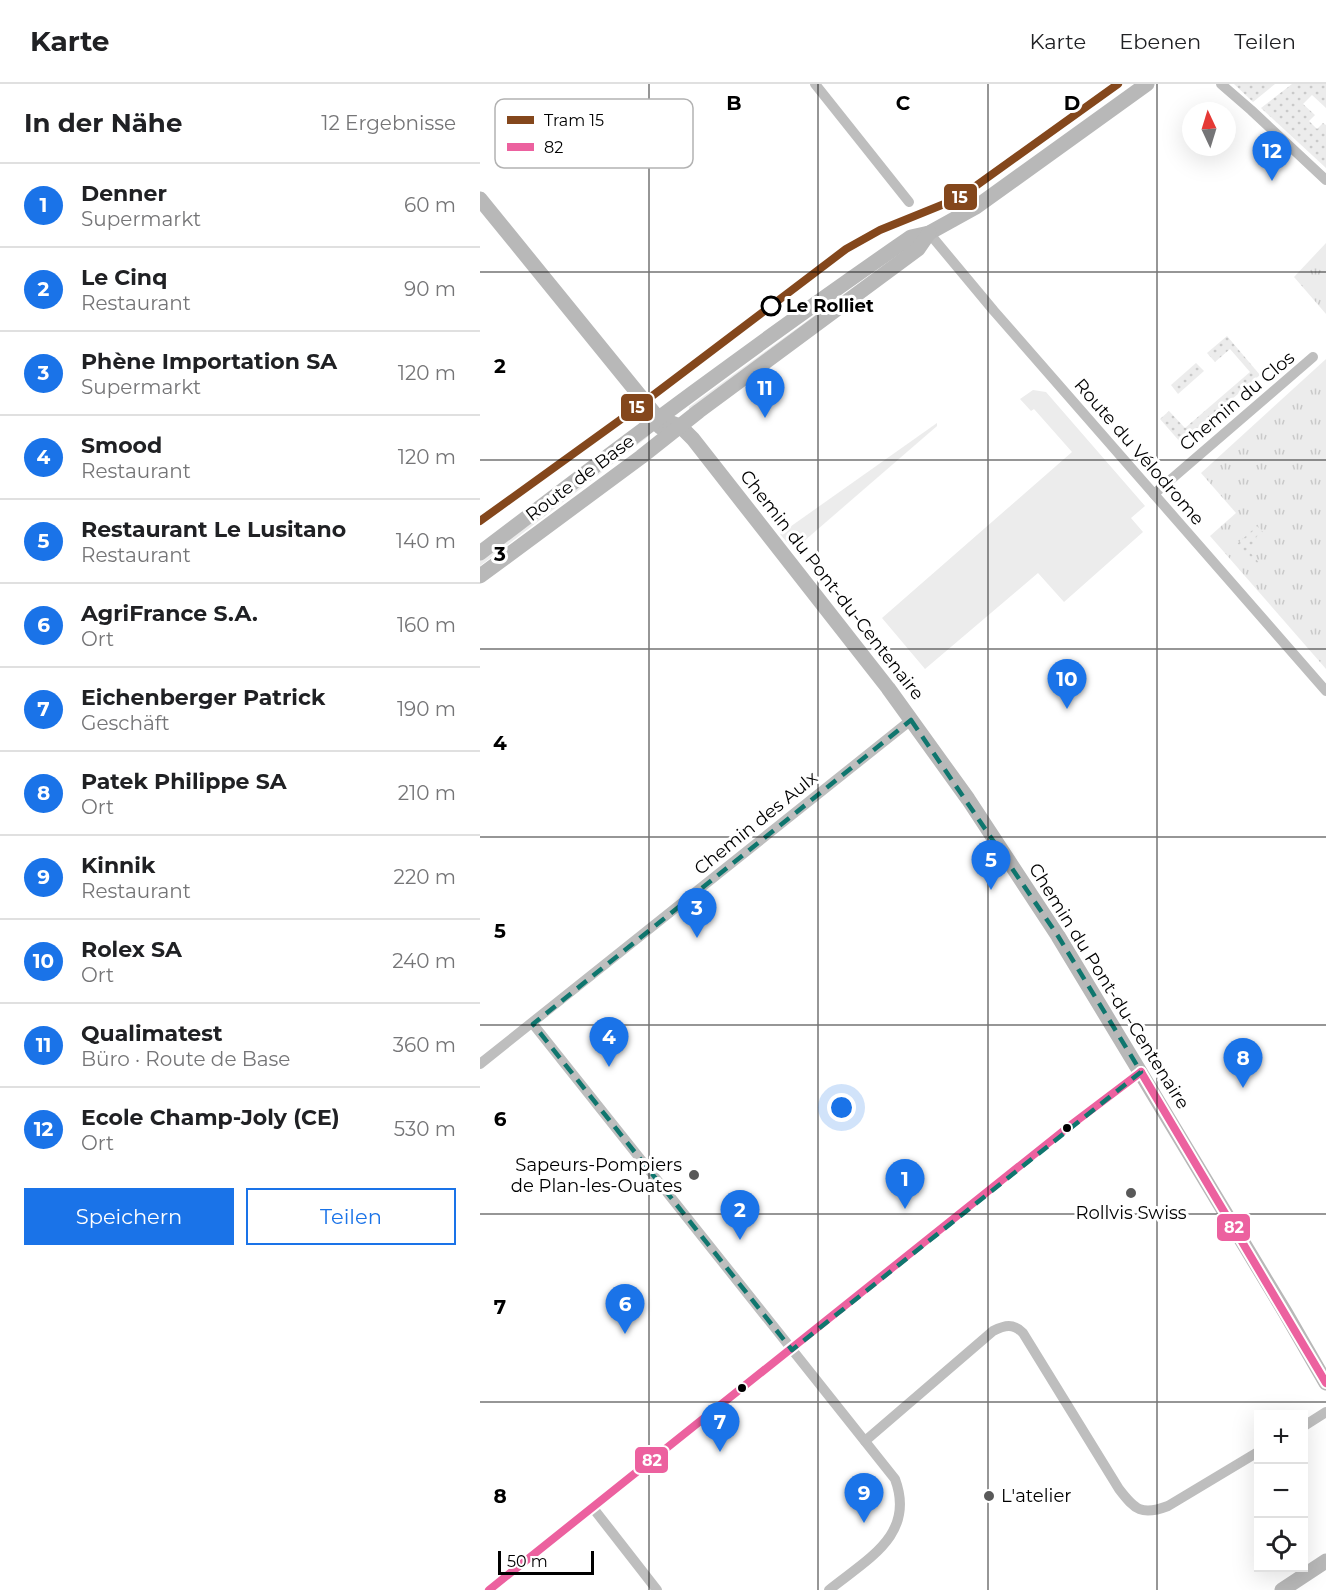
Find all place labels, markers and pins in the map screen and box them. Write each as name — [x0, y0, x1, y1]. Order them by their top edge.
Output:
pin: 12 — [1252, 132, 1292, 181]
place label: Le Rolliet — [786, 295, 874, 317]
marker: Le Rolliet — [761, 296, 781, 316]
pin: 11 — [746, 368, 784, 418]
pin: 10 — [1048, 660, 1086, 709]
pin: 5 — [972, 840, 1010, 890]
pin: 3 — [678, 888, 716, 938]
pin: 4 — [590, 1018, 628, 1067]
pin: 8 — [1224, 1038, 1263, 1088]
unlabelled marker — [1061, 1122, 1073, 1134]
place label: Sapeurs-Pompiers de Plan-les-Ouates — [511, 1154, 682, 1197]
pin: 1 — [886, 1160, 924, 1209]
marker: Sapeurs-Pompiers de Plan-les-Ouates — [687, 1168, 701, 1182]
marker: Rollvis Swiss — [1124, 1186, 1138, 1200]
pin: 2 — [720, 1190, 760, 1240]
place label: Rollvis Swiss — [1075, 1202, 1187, 1224]
pin: 6 — [606, 1284, 644, 1334]
unlabelled marker — [736, 1382, 748, 1394]
pin: 7 — [700, 1402, 740, 1452]
pin: 9 — [844, 1474, 884, 1523]
place label: L'atelier — [1001, 1485, 1071, 1507]
marker: L'atelier — [982, 1489, 996, 1503]

